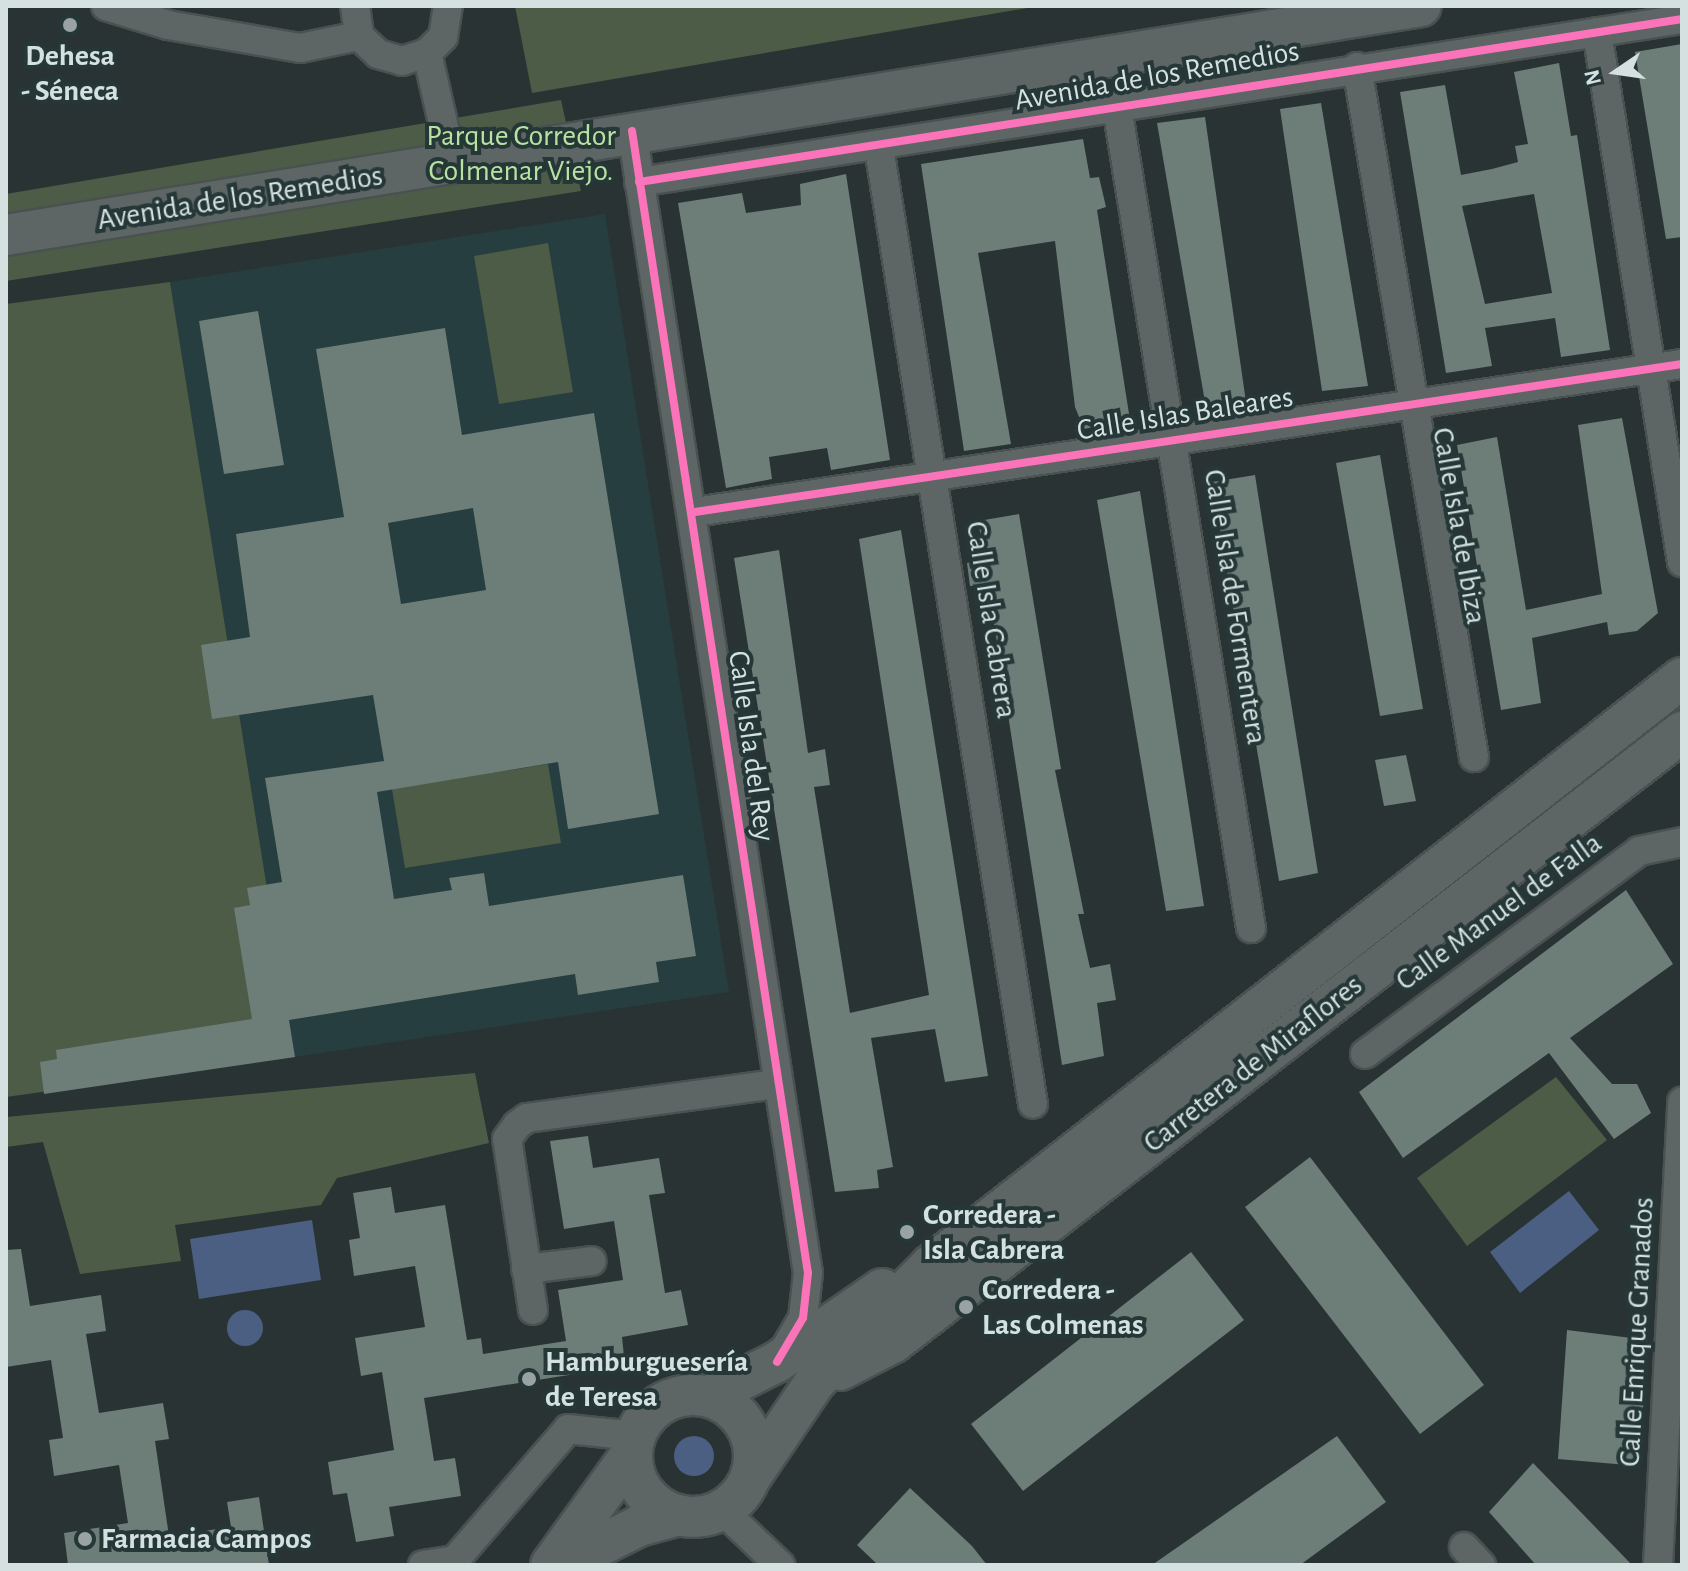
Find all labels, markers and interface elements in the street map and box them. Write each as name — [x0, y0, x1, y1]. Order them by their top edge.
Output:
marker: Dehesa - Séneca — [61, 16, 79, 34]
north arrow — [1576, 32, 1656, 112]
street label: Avenida de los Remedios — [1012, 33, 1302, 119]
place label: Dehesa - Séneca — [21, 38, 119, 108]
text: N — [1580, 67, 1605, 87]
park label: Parque Corredor Colmenar Viejo. — [426, 118, 616, 188]
street label: Avenida de los Remedios — [95, 158, 385, 238]
street label: Calle Islas Baleares — [1074, 379, 1296, 449]
street label: Calle Isla de Ibiza — [1424, 425, 1494, 627]
street label: Calle Isla de Formentera — [1195, 467, 1275, 747]
street label: Calle Isla Cabrera — [958, 519, 1024, 721]
street label: Calle Isla del Rey — [720, 649, 782, 843]
street label: Calle Manuel de Falla — [1389, 825, 1609, 999]
street label: Carretera de Miraflores — [1136, 967, 1370, 1161]
street label: Calle Enrique Granados — [1612, 1196, 1662, 1468]
place label: Corredera - Isla Cabrera — [923, 1197, 1065, 1268]
marker: Corredera - Isla Cabrera — [898, 1223, 916, 1241]
place label: Corredera - Las Colmenas — [982, 1272, 1143, 1342]
marker: Corredera - Las Colmenas — [957, 1298, 975, 1316]
place label: Hamburguesería de Teresa — [545, 1344, 749, 1414]
marker: Hamburguesería de Teresa — [520, 1370, 538, 1388]
place label: Farmacia Campos — [101, 1521, 311, 1557]
marker: Farmacia Campos — [76, 1530, 94, 1548]

